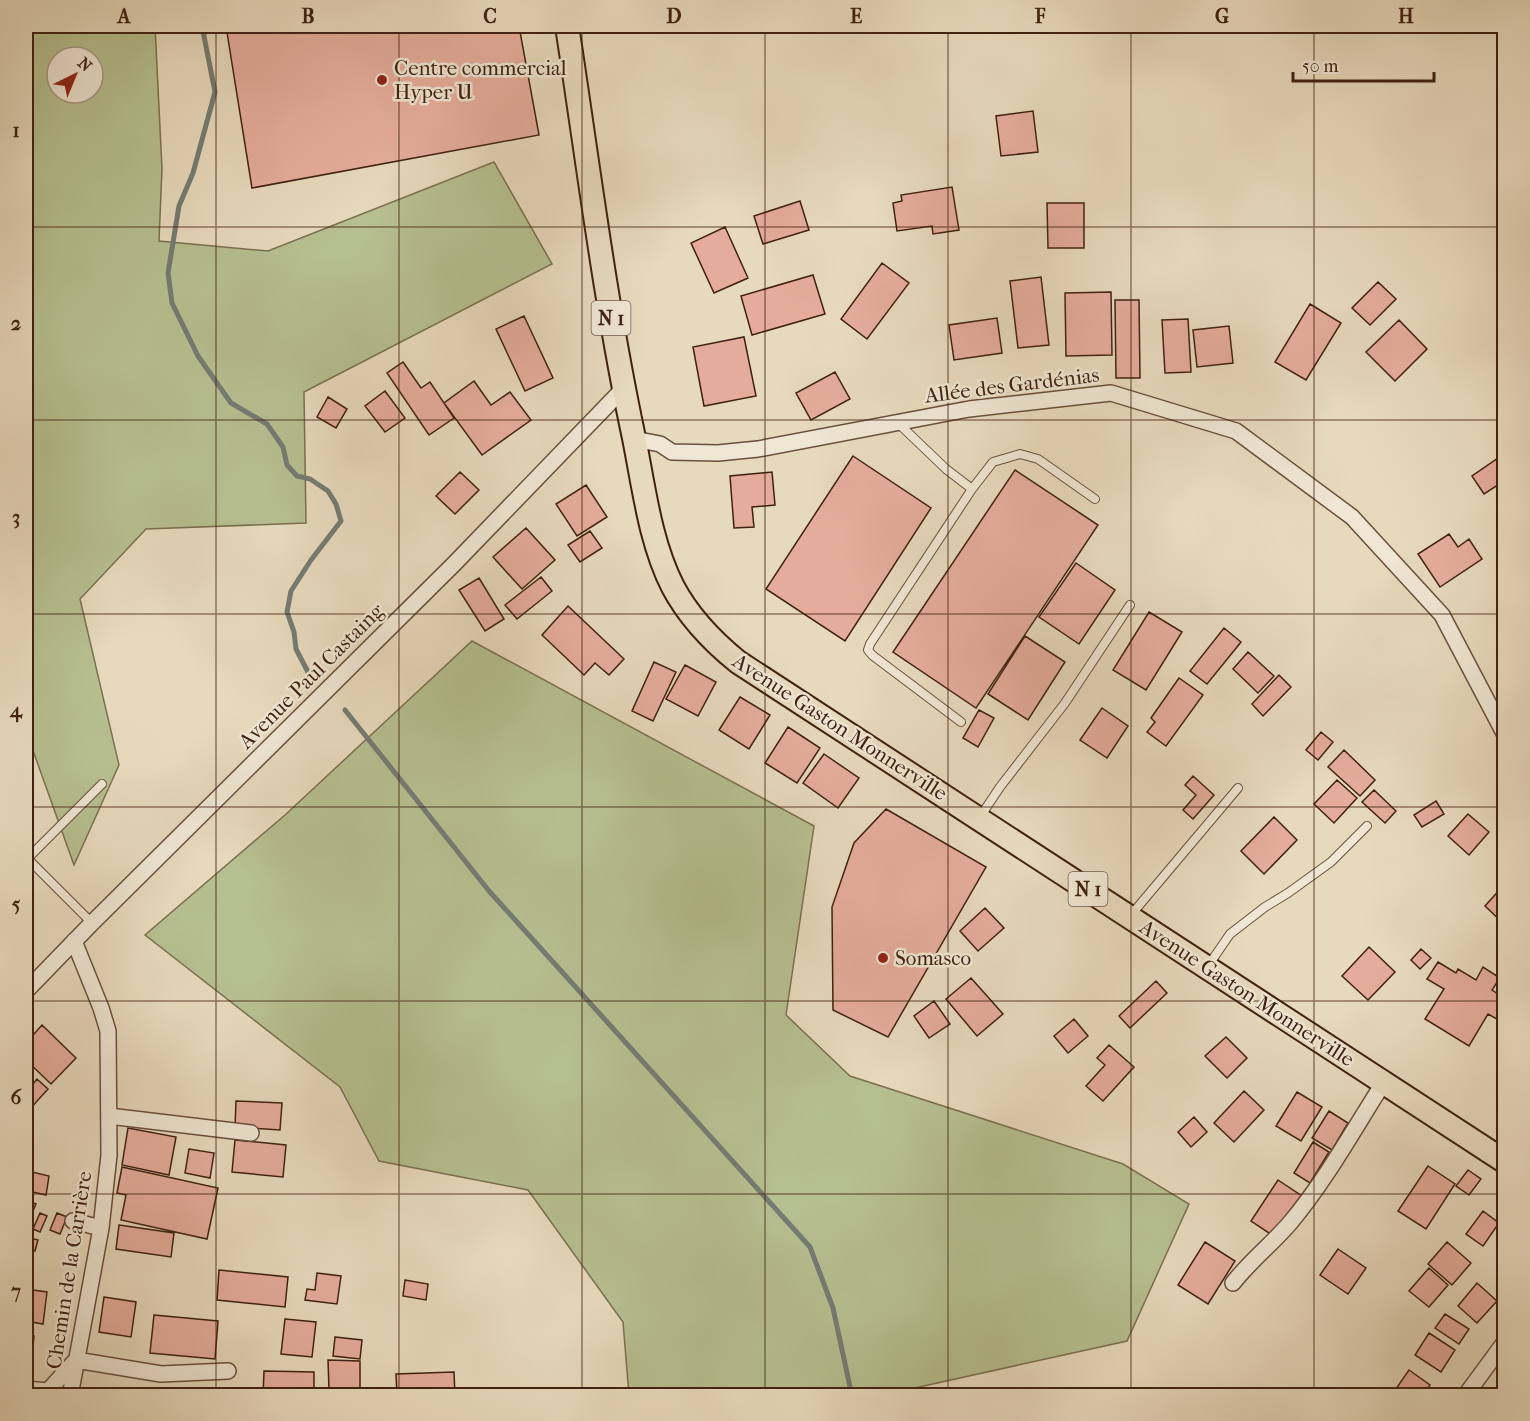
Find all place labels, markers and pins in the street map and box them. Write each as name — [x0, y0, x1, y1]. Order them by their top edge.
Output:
place label: Centre commercial Hyper U — [394, 56, 567, 104]
marker: Centre commercial Hyper U — [375, 73, 389, 87]
place label: Somasco — [895, 946, 971, 970]
marker: Somasco — [876, 951, 890, 965]

